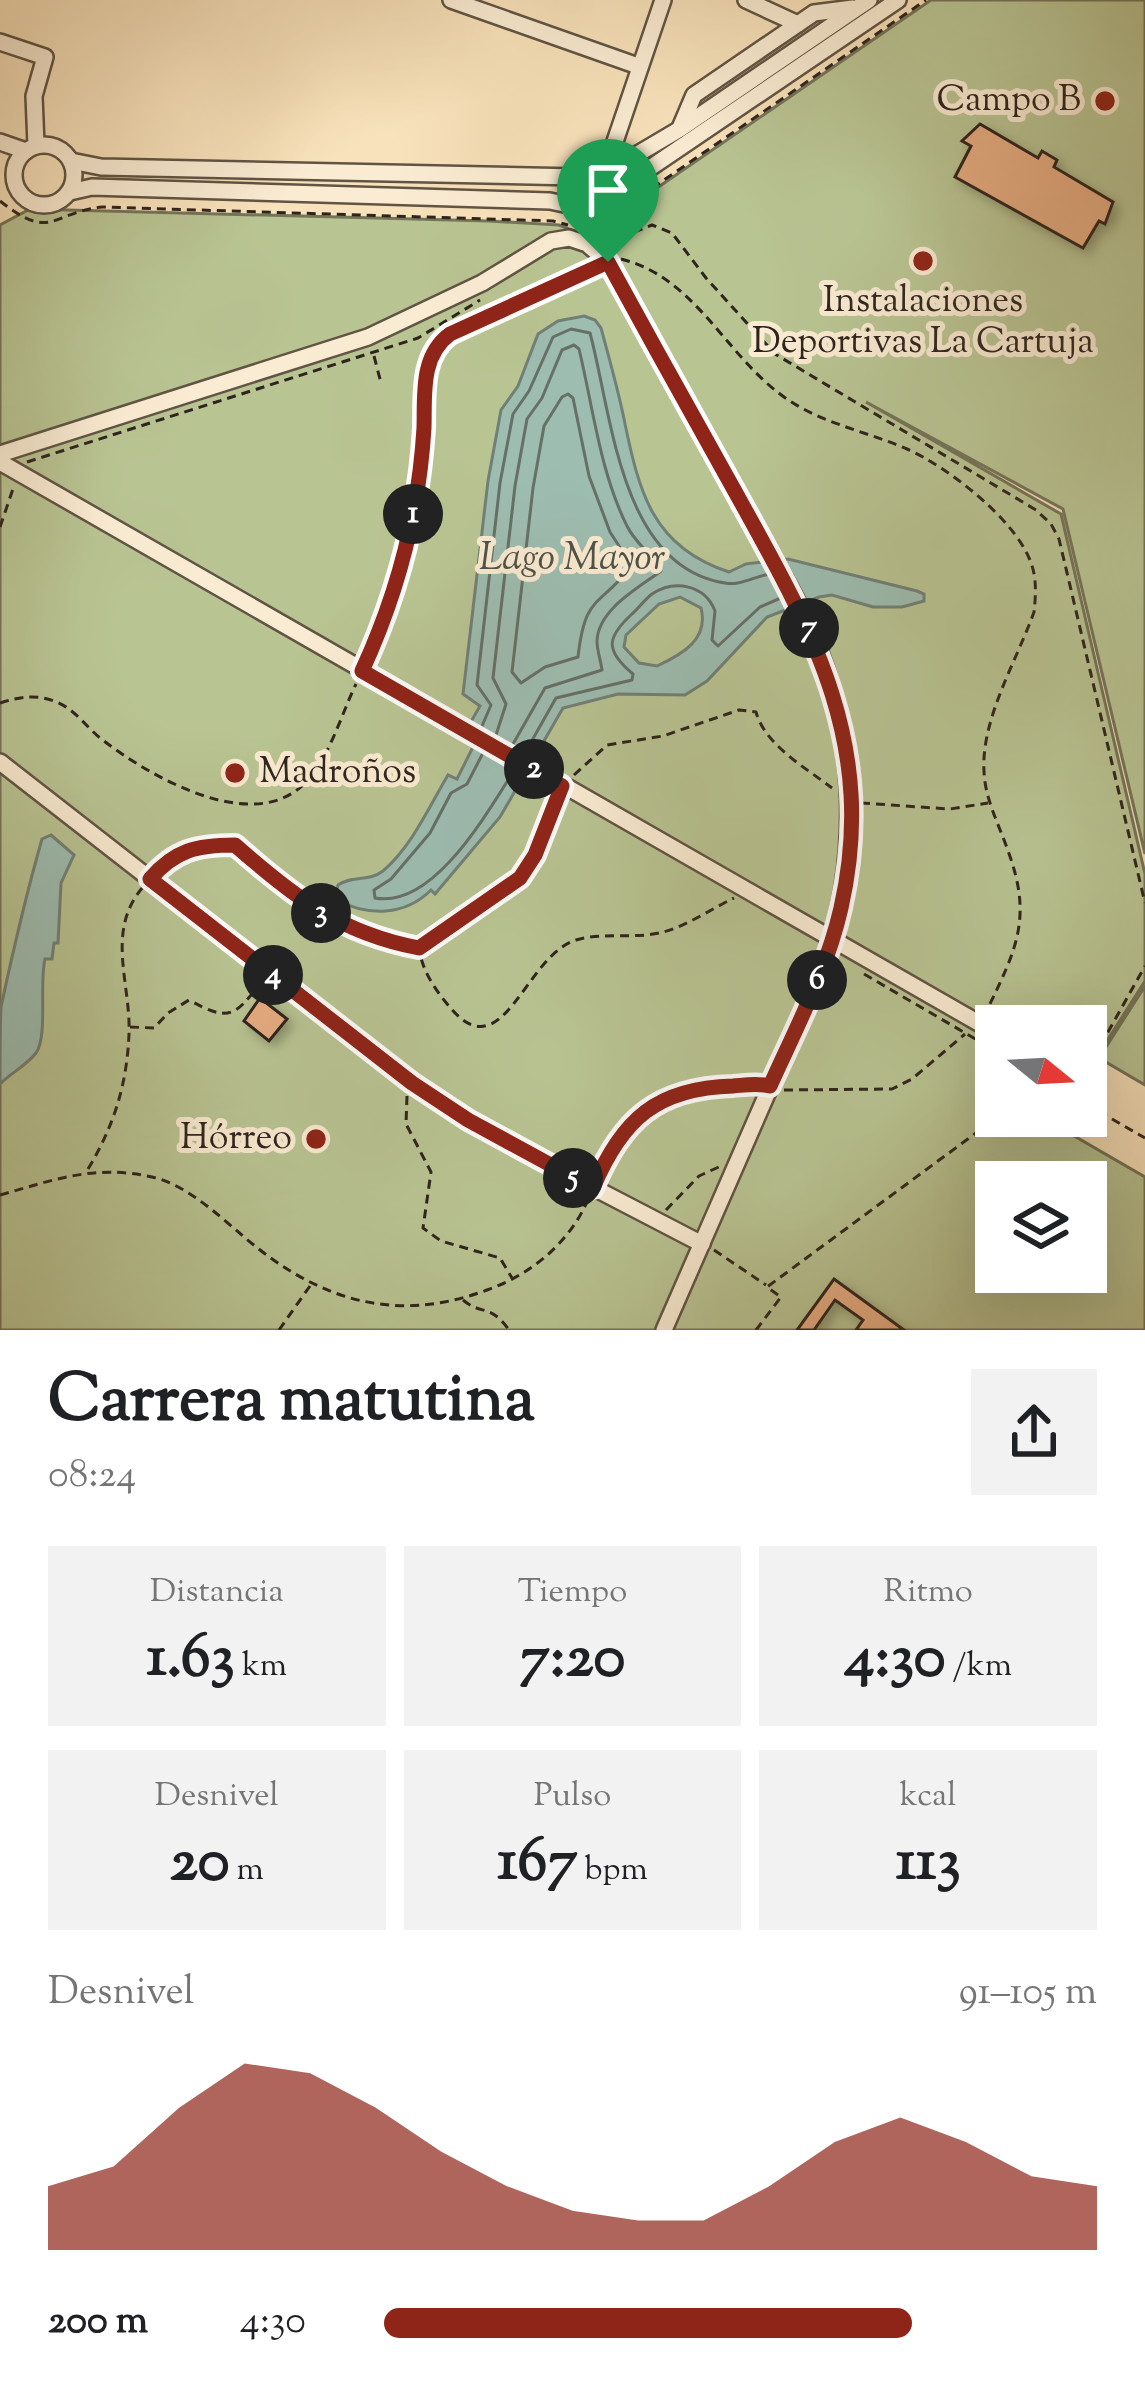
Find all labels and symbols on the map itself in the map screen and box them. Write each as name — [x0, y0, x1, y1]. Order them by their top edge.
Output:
place label: Campo B — [936, 75, 1081, 127]
marker: Campo B — [1092, 88, 1118, 114]
pin — [557, 139, 659, 262]
marker: Instalaciones Deportivas La Cartuja — [910, 248, 936, 274]
place label: Instalaciones Deportivas La Cartuja — [752, 276, 1094, 369]
pin: 1 — [383, 484, 443, 544]
water label: Lago Mayor — [479, 532, 665, 588]
pin: 7 — [779, 598, 839, 658]
pin: 2 — [504, 739, 564, 799]
place label: Madroños — [259, 747, 416, 799]
marker: Madroños — [222, 760, 248, 786]
pin: 3 — [291, 883, 351, 943]
pin: 4 — [243, 945, 303, 1005]
pin: 6 — [787, 950, 847, 1010]
north arrow — [975, 1005, 1107, 1137]
place label: Hórreo — [180, 1113, 292, 1165]
marker: Hórreo — [303, 1126, 329, 1152]
pin: 5 — [543, 1148, 603, 1208]

